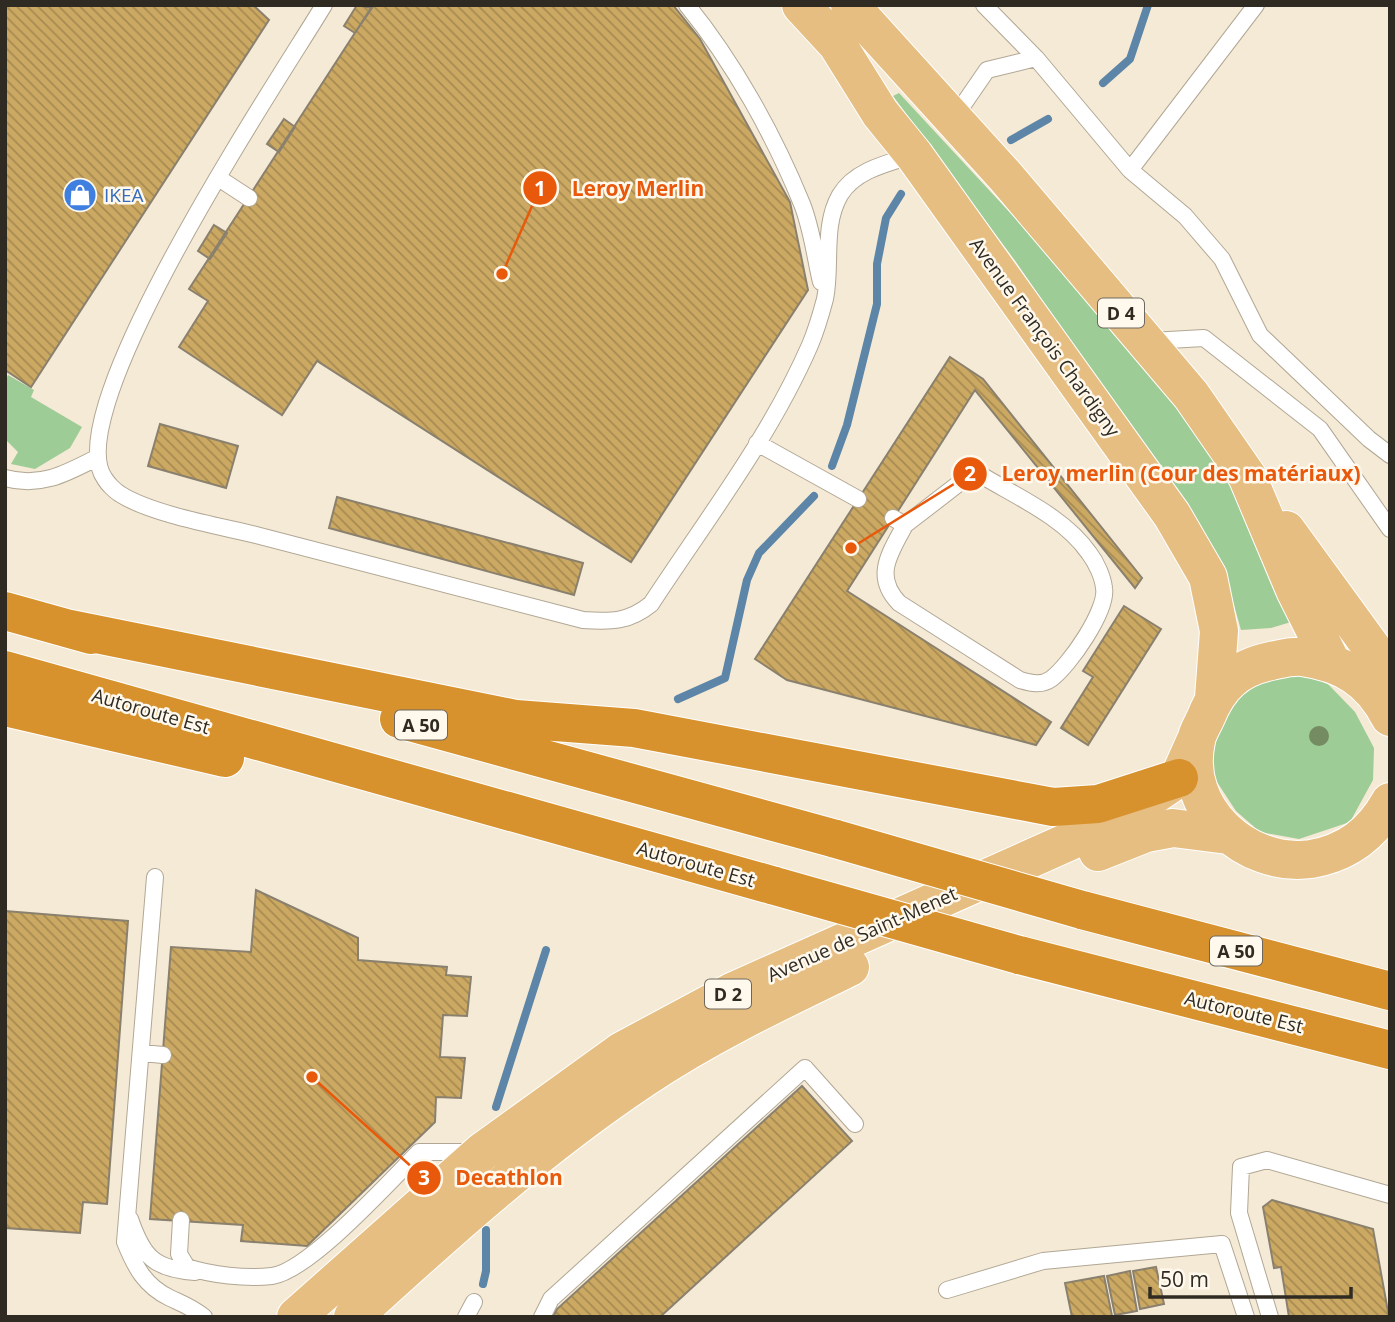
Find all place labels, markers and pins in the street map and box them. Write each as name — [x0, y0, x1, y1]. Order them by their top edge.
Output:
callout: Leroy Merlin — [522, 167, 718, 209]
shop icon: IKEA — [61, 176, 99, 214]
place label: IKEA — [104, 182, 144, 208]
callout: Leroy merlin (Cour des matériaux) — [952, 453, 1374, 495]
callout: Decathlon — [406, 1157, 577, 1199]

